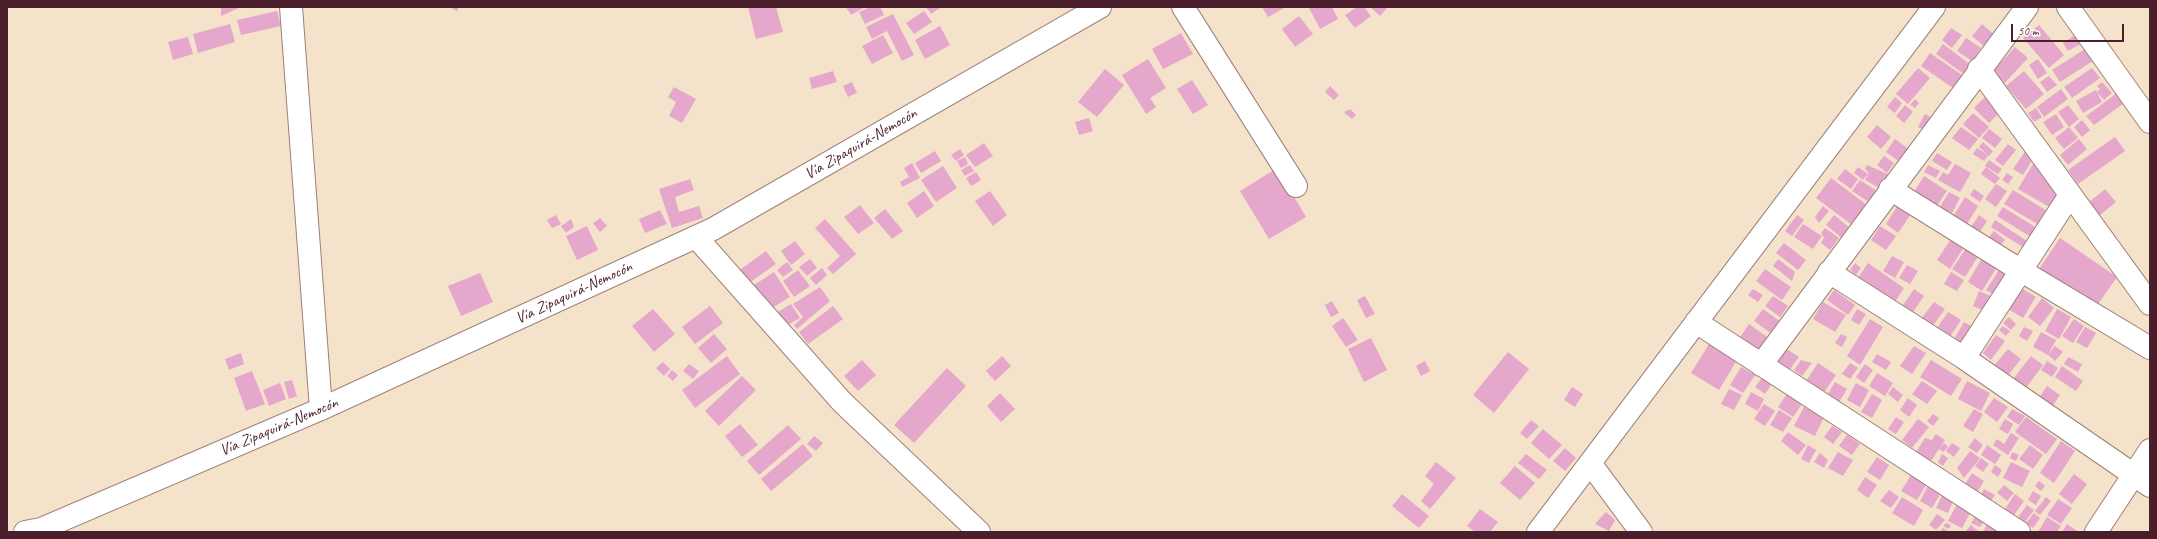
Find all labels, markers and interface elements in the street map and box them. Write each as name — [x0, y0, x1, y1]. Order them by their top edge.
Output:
scale bar — [2013, 16, 2126, 42]
text: 50 m — [2018, 23, 2038, 39]
street label: Vía Zipaquirá-Nemocón — [801, 104, 921, 184]
street label: Vía Zipaquirá-Nemocón — [513, 258, 635, 328]
street label: Vía Zipaquirá-Nemocón — [217, 393, 341, 461]

